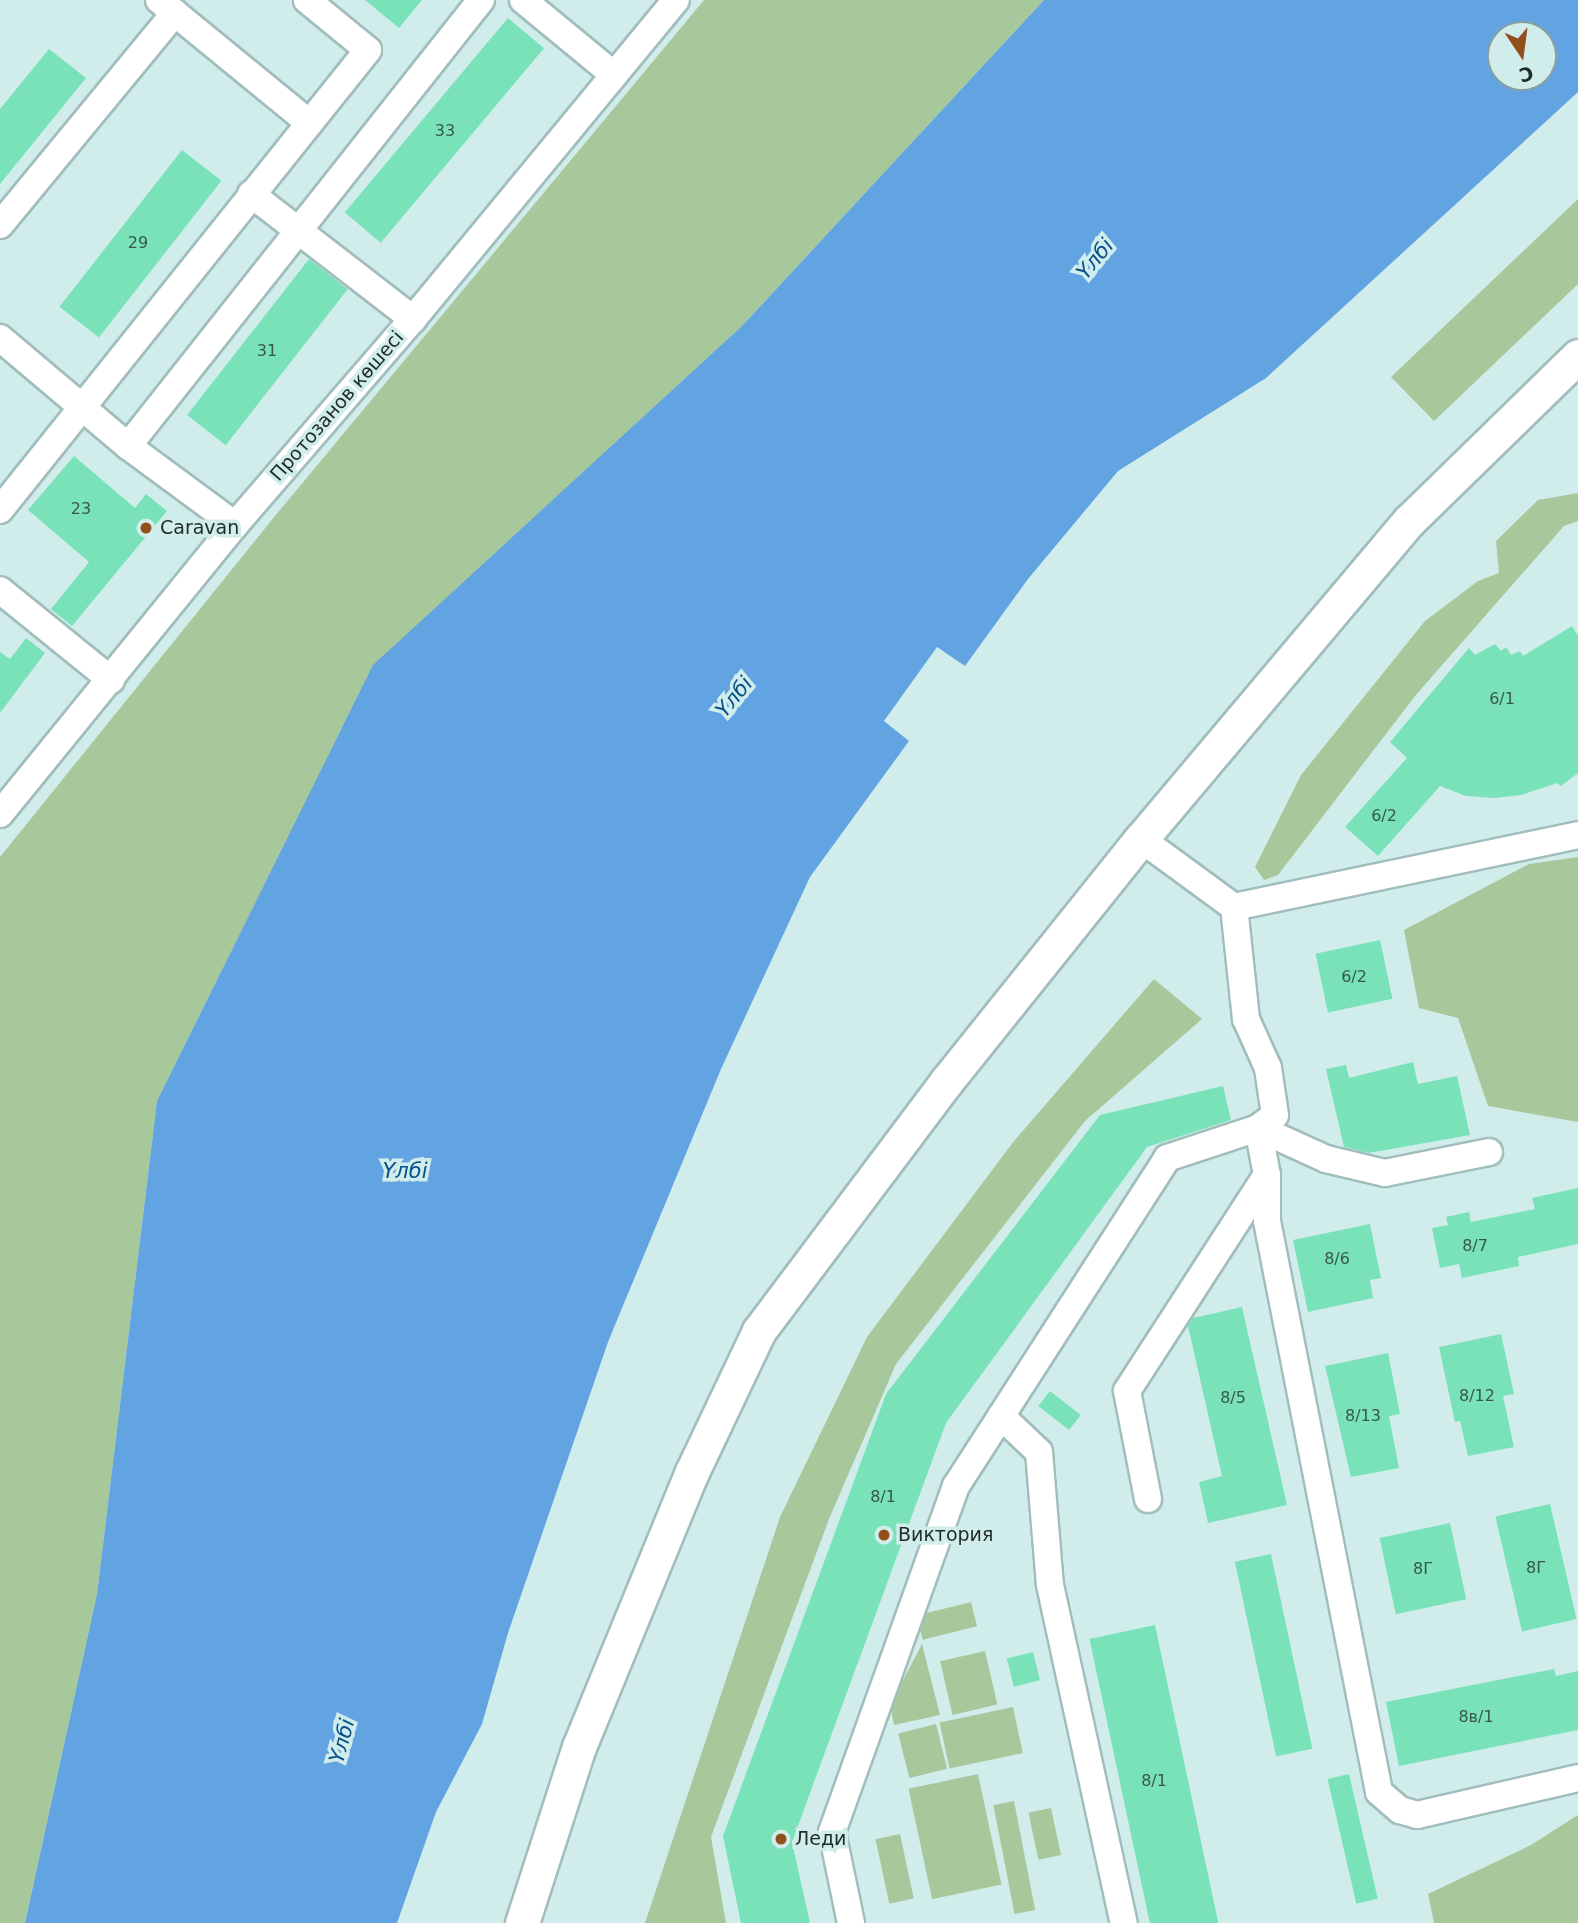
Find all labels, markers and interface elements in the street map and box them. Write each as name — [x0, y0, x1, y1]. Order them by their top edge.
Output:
north arrow — [1487, 21, 1557, 91]
text: С — [1517, 62, 1536, 87]
house number: 33 — [435, 121, 455, 141]
house number: 29 — [128, 233, 148, 253]
water label: Үлбі — [1071, 234, 1119, 284]
street label: Протозанов көшесі — [266, 326, 408, 486]
house number: 31 — [257, 341, 277, 361]
house number: 23 — [71, 499, 91, 519]
place label: Caravan — [160, 517, 239, 539]
marker: Caravan — [138, 520, 154, 536]
water label: Үлбі — [710, 672, 758, 722]
house number: 6/1 — [1489, 689, 1515, 709]
house number: 6/2 — [1371, 806, 1397, 826]
house number: 6/2 — [1341, 967, 1367, 987]
water label: Үлбі — [382, 1158, 428, 1184]
house number: 8/7 — [1462, 1236, 1488, 1256]
house number: 8/6 — [1324, 1249, 1350, 1269]
house number: 8/12 — [1459, 1386, 1495, 1406]
house number: 8/5 — [1220, 1388, 1246, 1408]
house number: 8/13 — [1345, 1406, 1381, 1426]
house number: 8/1 — [870, 1487, 896, 1507]
place label: Виктория — [898, 1524, 993, 1546]
marker: Виктория — [876, 1527, 892, 1543]
house number: 8Г — [1526, 1558, 1546, 1578]
house number: 8Г — [1413, 1559, 1433, 1579]
house number: 8в/1 — [1458, 1707, 1494, 1727]
water label: Үлбі — [324, 1716, 360, 1766]
house number: 8/1 — [1141, 1771, 1167, 1791]
place label: Леди — [795, 1828, 846, 1850]
marker: Леди — [773, 1831, 789, 1847]

